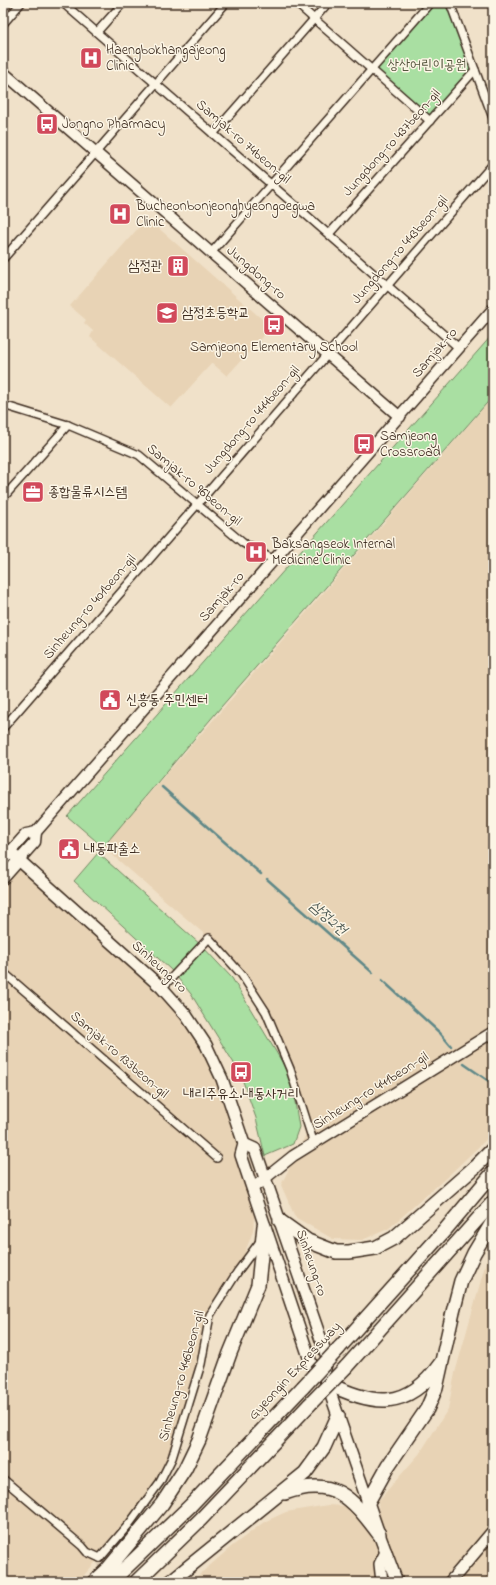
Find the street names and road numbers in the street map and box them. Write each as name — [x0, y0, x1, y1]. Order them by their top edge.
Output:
street label: Jungdong-ro 437beon-gil — [338, 85, 447, 202]
street label: Samjak-ro 74beon-gil — [190, 95, 295, 190]
street label: Jungdong-ro 443beon-gil — [347, 191, 454, 310]
street label: Jungdong-ro — [221, 241, 291, 306]
street label: Samjak-ro — [407, 323, 463, 383]
street label: Jungdong-ro 444beon-gil — [199, 361, 306, 480]
street label: Samjak-ro 96beon-gil — [141, 439, 246, 532]
street label: Sinheung-ro 401beon-gil — [38, 550, 142, 665]
street label: Samjak-ro — [194, 567, 250, 627]
street label: Sinheung-ro — [126, 936, 192, 999]
street label: Samjak-ro 133beon-gil — [64, 1006, 173, 1105]
street label: Sinheung-ro 441beon-gil — [309, 1047, 434, 1136]
street label: Sinheung-ro — [289, 1227, 332, 1300]
street label: Sinheung-ro 446beon-gil — [153, 1308, 212, 1444]
street label: Gyeongin Expressway — [244, 1317, 347, 1426]

